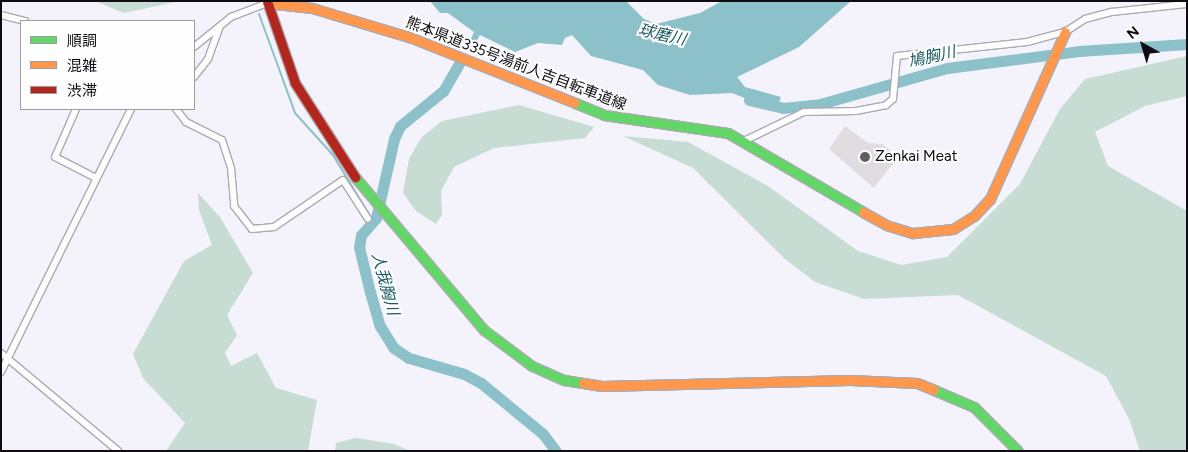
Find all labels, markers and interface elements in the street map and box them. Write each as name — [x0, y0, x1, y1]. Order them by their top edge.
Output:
street label: 熊本県道335号湯前人吉自転車道線 — [403, 13, 629, 115]
legend — [20, 20, 195, 110]
water label: 球磨川 — [636, 20, 688, 50]
north arrow — [1118, 20, 1168, 70]
text: N — [1124, 23, 1143, 43]
text: 順調 — [67, 32, 97, 50]
water label: 鳩胸川 — [906, 42, 958, 72]
text: 混雑 — [67, 57, 97, 75]
text: 渋滞 — [67, 82, 97, 100]
place label: Zenkai Meat — [875, 148, 957, 166]
marker: Zenkai Meat — [859, 151, 871, 163]
water label: 人我胸川 — [367, 251, 403, 317]

